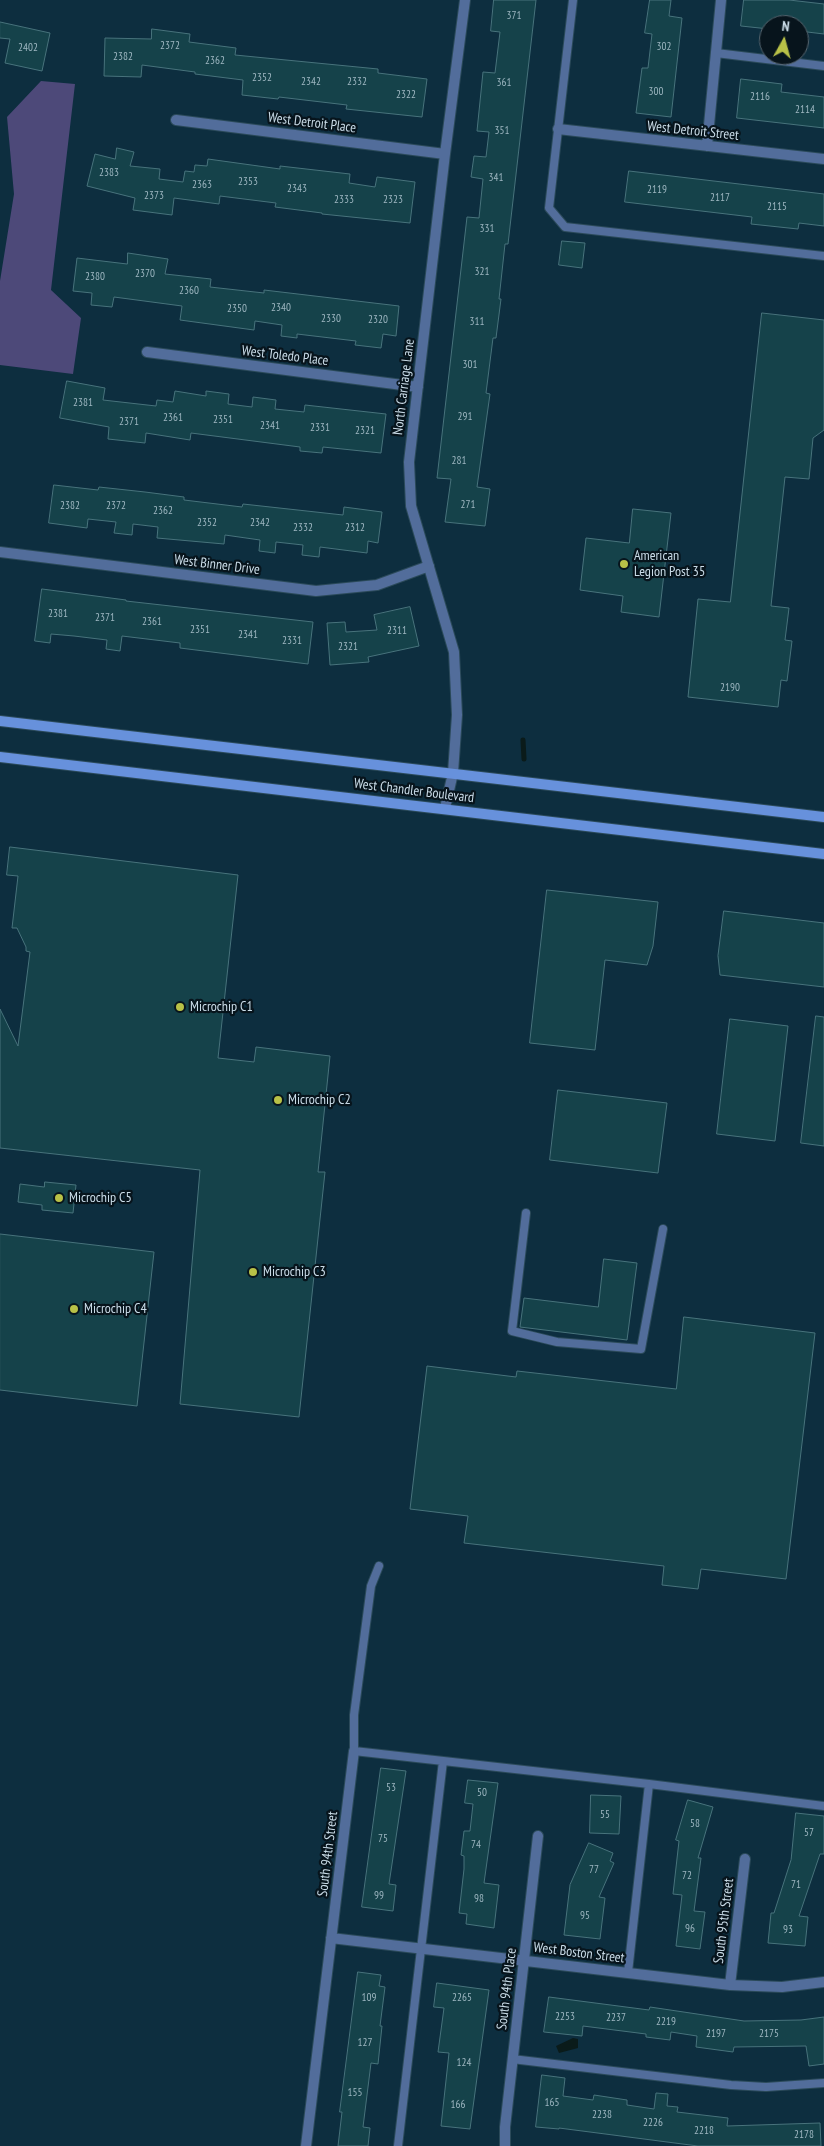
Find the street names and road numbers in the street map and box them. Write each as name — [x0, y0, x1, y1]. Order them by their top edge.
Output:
street label: West Detroit Place — [267, 109, 357, 137]
street label: West Detroit Street — [646, 118, 740, 144]
street label: North Carriage Lane — [390, 338, 418, 436]
street label: West Toledo Place — [241, 342, 329, 370]
street label: West Binner Drive — [173, 551, 261, 579]
street label: West Chandler Boulevard — [353, 775, 475, 807]
street label: South 94th Street — [314, 1810, 342, 1898]
street label: South 95th Street — [710, 1877, 738, 1965]
street label: West Boston Street — [533, 1939, 625, 1967]
street label: South 94th Place — [494, 1947, 520, 2031]

